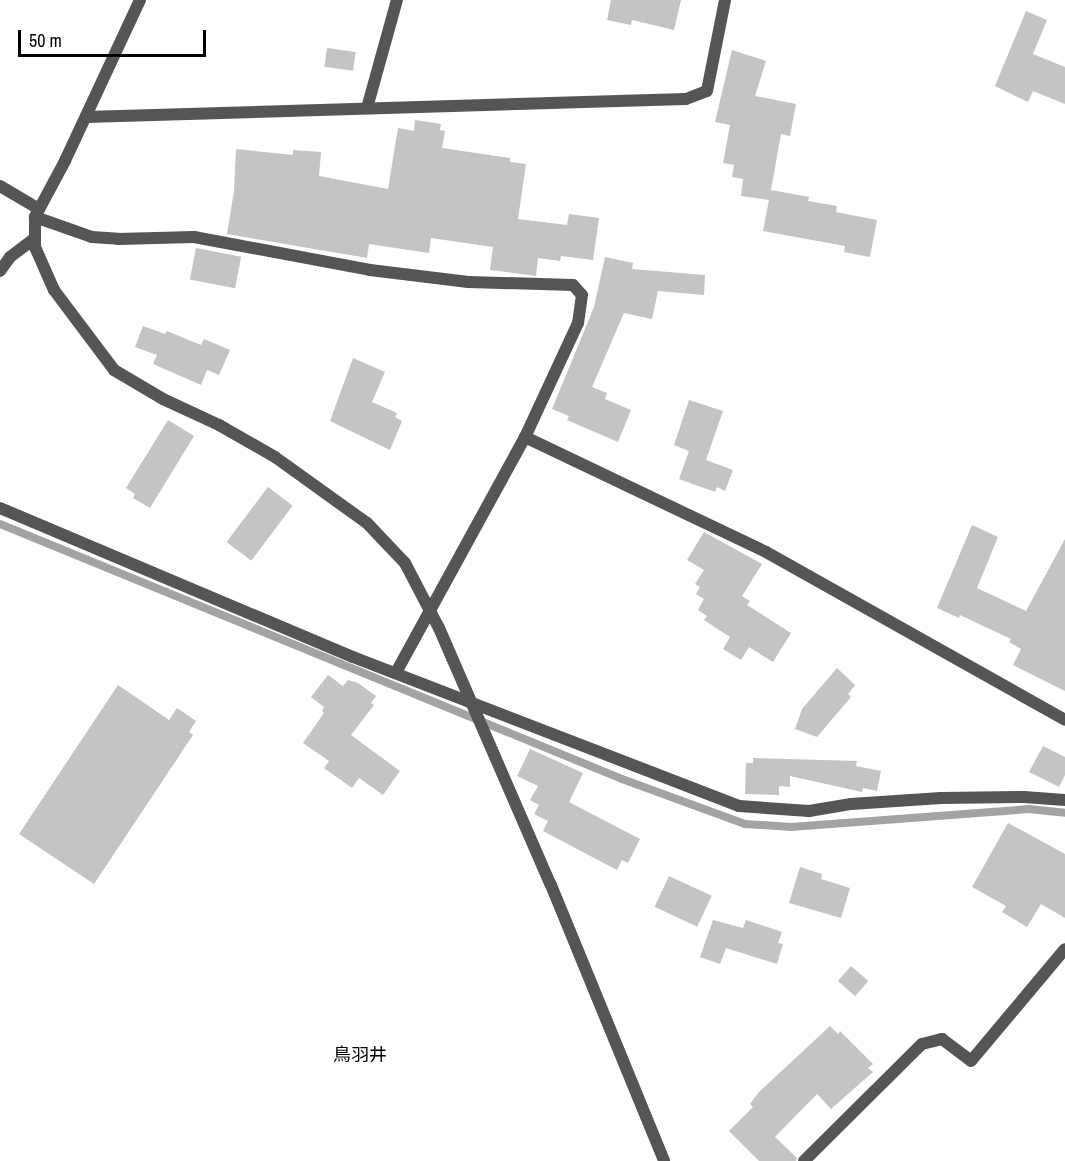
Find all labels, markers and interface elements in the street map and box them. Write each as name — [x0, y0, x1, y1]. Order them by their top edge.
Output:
scale bar — [21, 18, 208, 56]
text: 50 m — [29, 28, 62, 53]
district label: 鳥羽井 — [333, 1044, 387, 1066]

